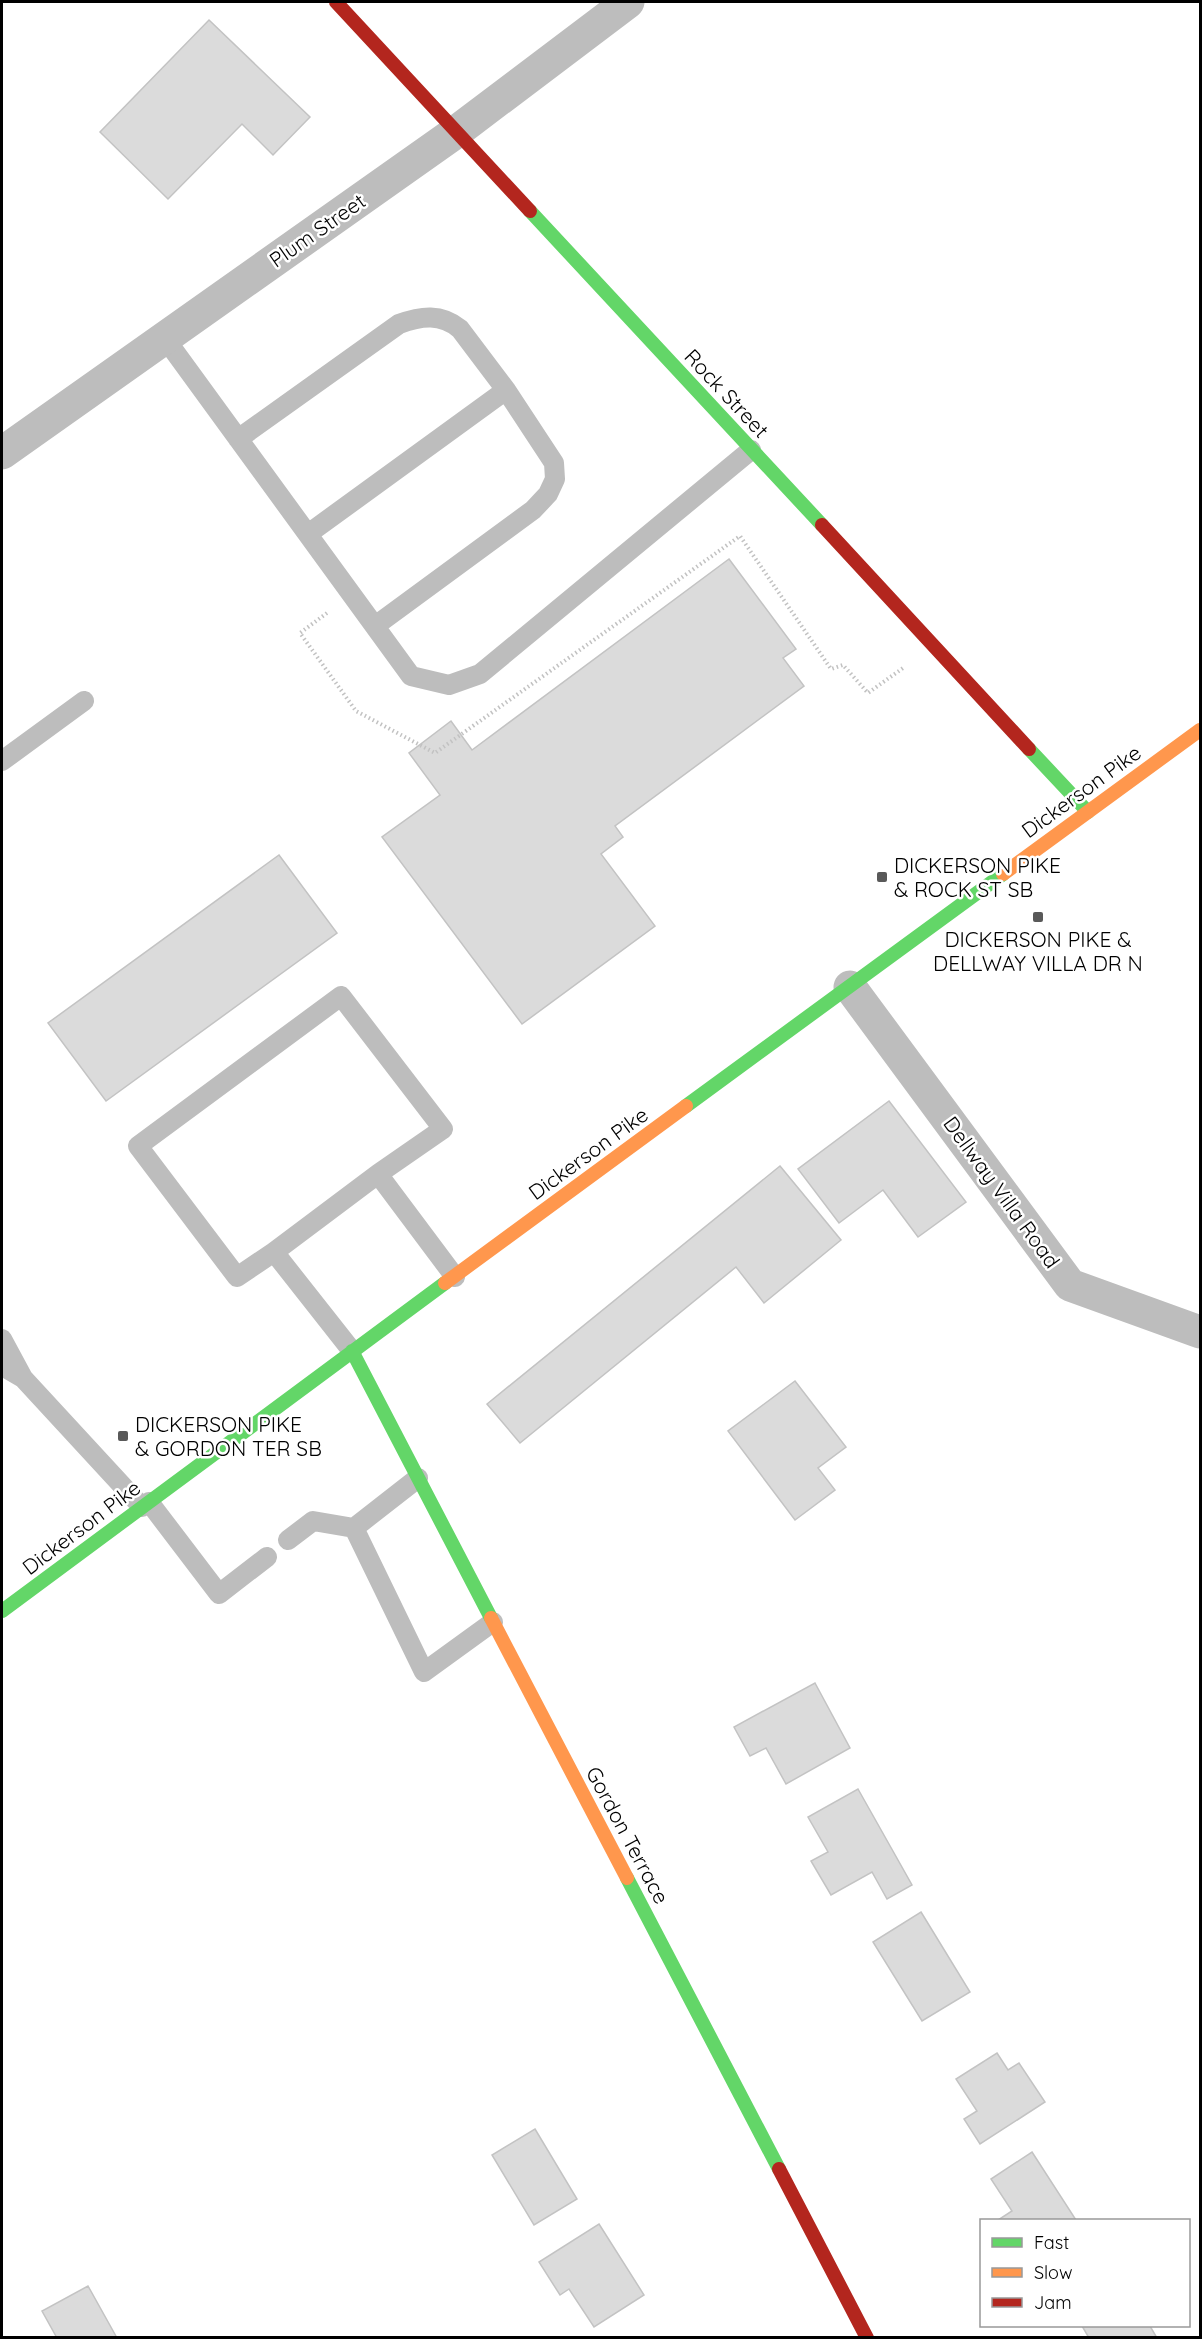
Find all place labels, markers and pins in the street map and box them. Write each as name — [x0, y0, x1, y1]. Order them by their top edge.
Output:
place label: DICKERSON PIKE & ROCK ST SB — [894, 852, 1061, 902]
marker: DICKERSON PIKE & ROCK ST SB — [875, 870, 889, 884]
marker: DICKERSON PIKE & DELLWAY VILLA DR N — [1031, 910, 1045, 924]
place label: DICKERSON PIKE & DELLWAY VILLA DR N — [933, 926, 1143, 976]
place label: DICKERSON PIKE & GORDON TER SB — [135, 1411, 322, 1461]
marker: DICKERSON PIKE & GORDON TER SB — [116, 1429, 130, 1443]

